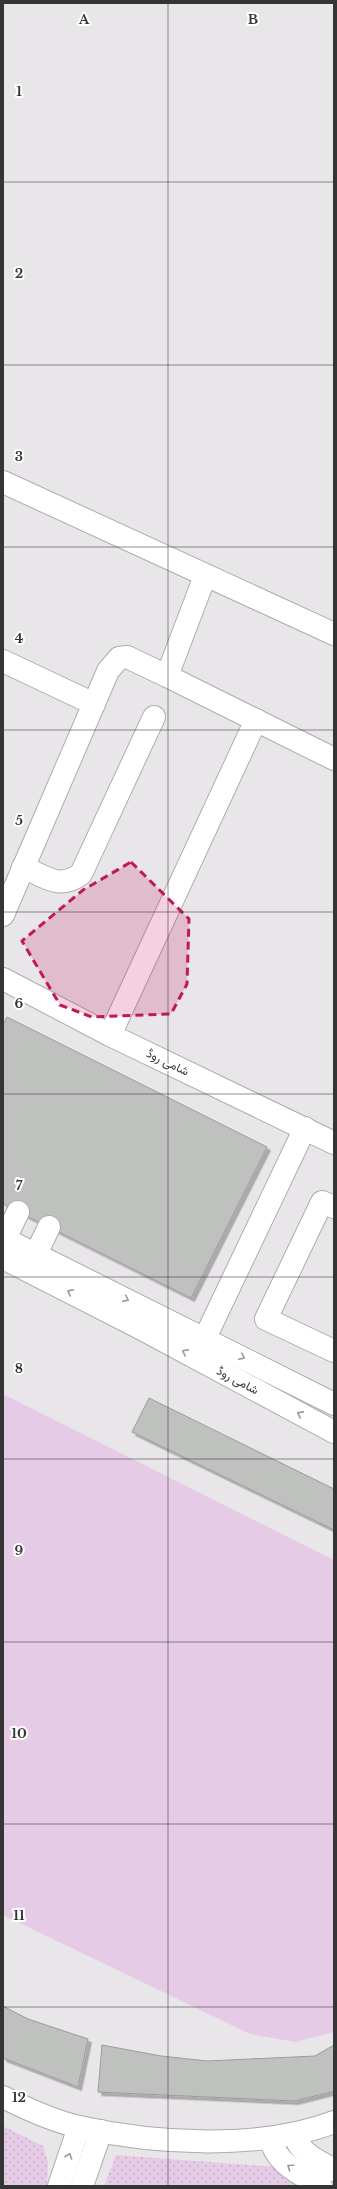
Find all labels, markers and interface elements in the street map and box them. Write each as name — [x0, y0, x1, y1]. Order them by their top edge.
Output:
text: A — [78, 11, 90, 28]
text: B — [248, 11, 258, 28]
text: 1 — [16, 83, 22, 100]
text: 2 — [15, 265, 23, 282]
text: 3 — [15, 448, 23, 465]
text: 4 — [15, 630, 24, 647]
text: 5 — [15, 812, 23, 829]
text: 6 — [15, 995, 24, 1012]
street label: شامی روڈ — [144, 1045, 192, 1080]
text: 7 — [16, 1177, 23, 1194]
one-way arrow — [67, 1289, 74, 1297]
one-way arrow — [122, 1294, 129, 1302]
one-way arrow — [182, 1349, 189, 1357]
one-way arrow — [238, 1353, 245, 1360]
text: 8 — [15, 1360, 23, 1377]
street label: شامی روڈ — [214, 1363, 262, 1398]
one-way arrow — [296, 1411, 304, 1418]
text: 9 — [15, 1542, 24, 1559]
text: 10 — [11, 1725, 27, 1742]
text: 11 — [13, 1907, 25, 1924]
text: 12 — [12, 2089, 26, 2106]
one-way arrow — [64, 2153, 72, 2160]
one-way arrow — [287, 2165, 294, 2172]

